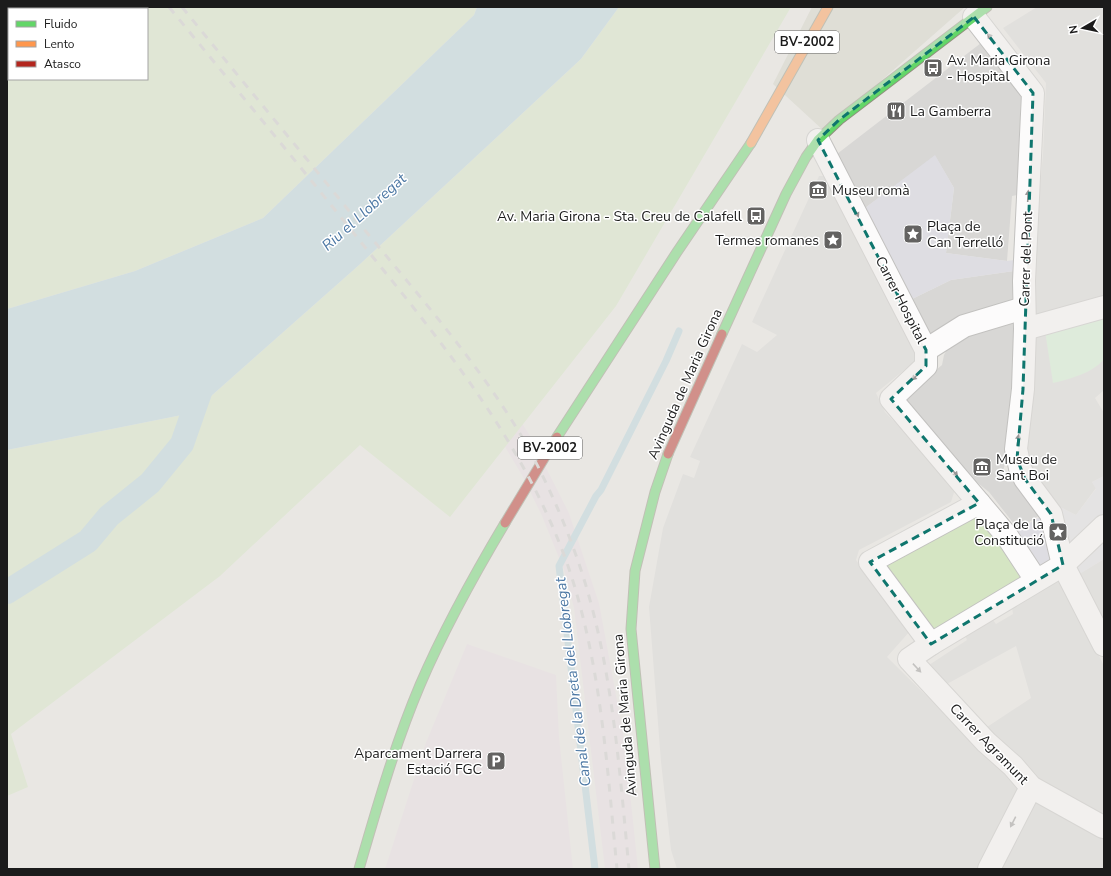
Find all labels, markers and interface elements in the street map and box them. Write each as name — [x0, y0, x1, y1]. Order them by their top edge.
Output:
legend — [8, 8, 148, 80]
north arrow — [1063, 8, 1103, 48]
text: Fluido — [44, 16, 78, 32]
text: N — [1066, 24, 1082, 35]
road number: BV-2002 — [775, 31, 839, 53]
one-way arrow — [987, 33, 995, 44]
text: Lento — [44, 36, 75, 52]
place label: Av. Maria Girona - Hospital — [947, 51, 1050, 86]
text: Atasco — [44, 56, 81, 72]
bus stop icon: Av. Maria Girona - Hospital — [922, 57, 944, 79]
restaurant icon: La Gamberra — [885, 100, 907, 122]
place label: La Gamberra — [910, 102, 991, 121]
water label: Riu el Llobregat — [318, 168, 411, 255]
museum icon: Museu romà — [807, 179, 829, 201]
place label: Museu romà — [832, 181, 910, 200]
one-way arrow — [1025, 189, 1031, 202]
bus stop icon: Av. Maria Girona - Sta. Creu de Calafell — [745, 205, 767, 227]
one-way arrow — [853, 206, 859, 217]
place label: Av. Maria Girona - Sta. Creu de Calafell — [497, 207, 743, 226]
street label: Carrer del Pont — [1015, 211, 1037, 307]
place label: Plaça de Can Terrelló — [927, 217, 1004, 252]
place icon: Plaça de Can Terrelló — [902, 223, 924, 245]
place icon: Termes romanes — [822, 229, 844, 251]
place label: Termes romanes — [715, 231, 819, 250]
street label: Carrer Hospital — [871, 253, 932, 348]
street label: Avinguda de Maria Girona — [643, 306, 727, 462]
one-way arrow — [911, 371, 921, 381]
one-way arrow — [1015, 433, 1021, 446]
road number: BV-2002 — [518, 437, 582, 459]
place label: Museu de Sant Boi — [996, 450, 1057, 485]
museum icon: Museu de Sant Boi — [971, 456, 993, 478]
one-way arrow — [949, 467, 958, 478]
place label: Plaça de la Constitució — [974, 515, 1044, 550]
place icon: Plaça de la Constitució — [1047, 521, 1069, 543]
water label: Canal de la Dreta del Llobregat — [550, 575, 596, 788]
street label: Avinguda de Maria Girona — [608, 633, 642, 797]
one-way arrow — [912, 663, 922, 673]
street label: Carrer Agramunt — [945, 699, 1033, 789]
place label: Aparcament Darrera Estació FGC — [354, 744, 482, 779]
parking icon: Aparcament Darrera Estació FGC — [485, 750, 507, 772]
one-way arrow — [1010, 816, 1016, 828]

